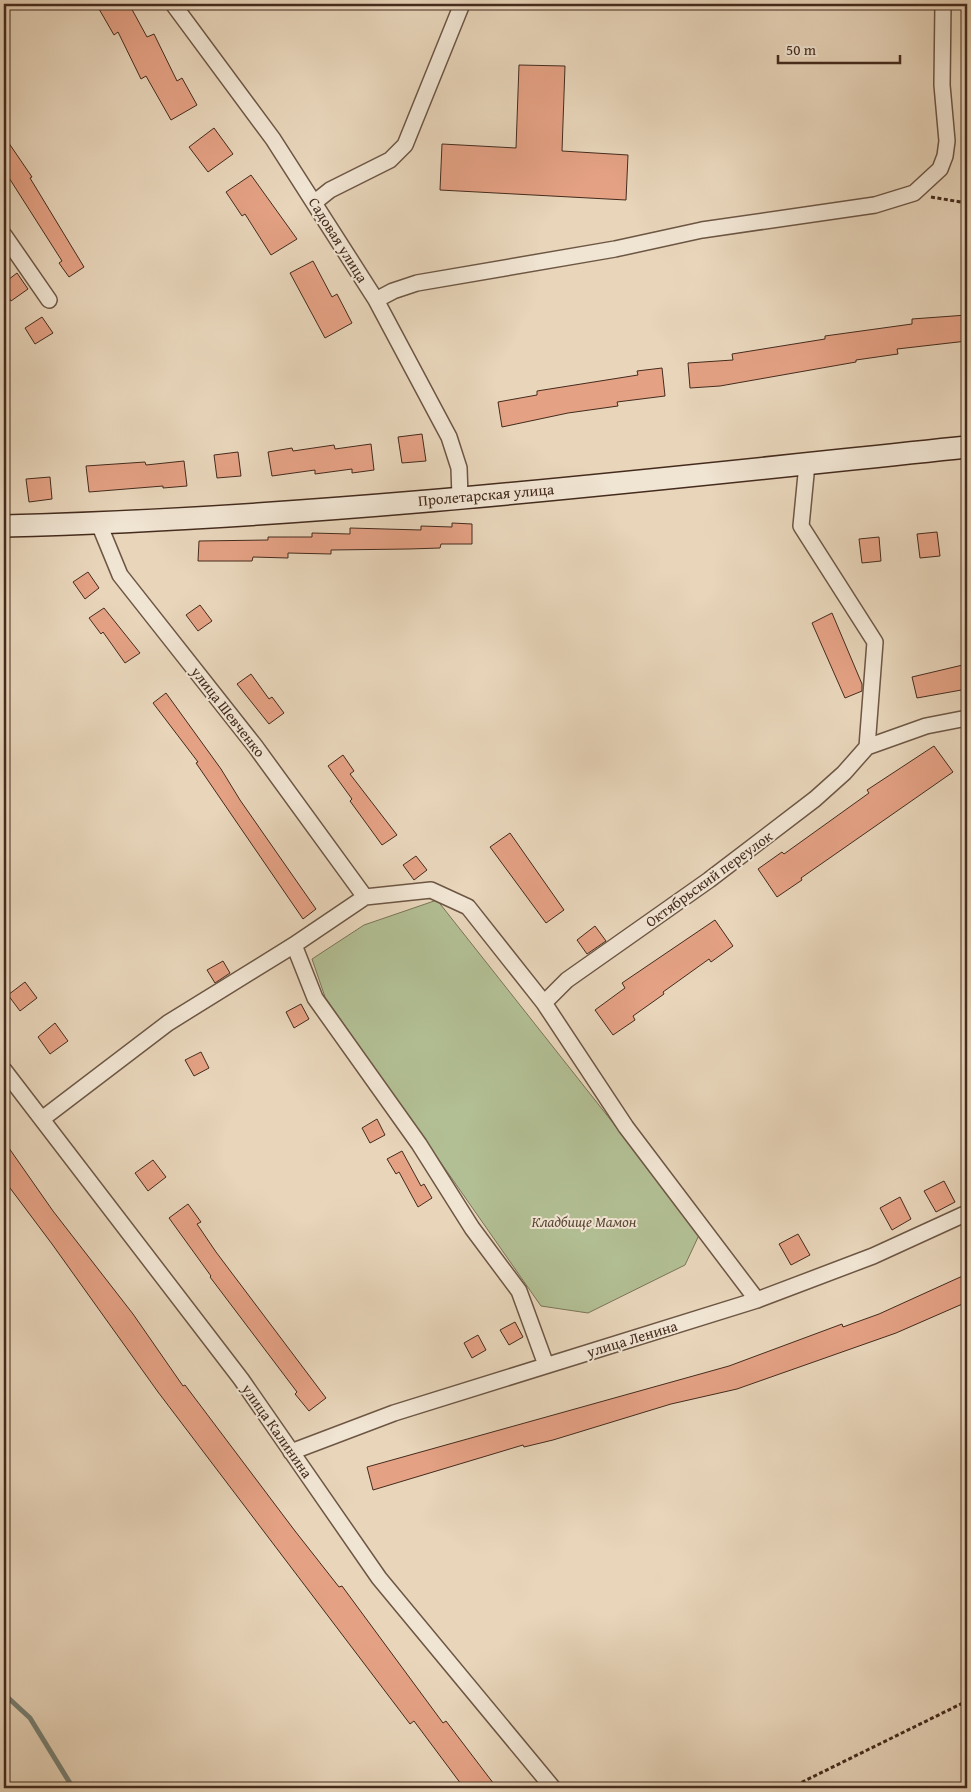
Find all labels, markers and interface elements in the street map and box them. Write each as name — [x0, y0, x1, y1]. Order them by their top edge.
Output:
scale bar — [778, 32, 901, 64]
text: 50 m — [786, 39, 817, 60]
street label: Садовая улица — [304, 193, 373, 287]
street label: Пролетарская улица — [417, 478, 556, 511]
street label: улица Шевченко — [186, 661, 271, 762]
street label: Октябрьский переулок — [641, 825, 777, 932]
park label: Кладбище Мамон — [532, 1211, 637, 1232]
street label: улица Ленина — [583, 1315, 681, 1363]
street label: улица Калинина — [236, 1378, 318, 1483]

